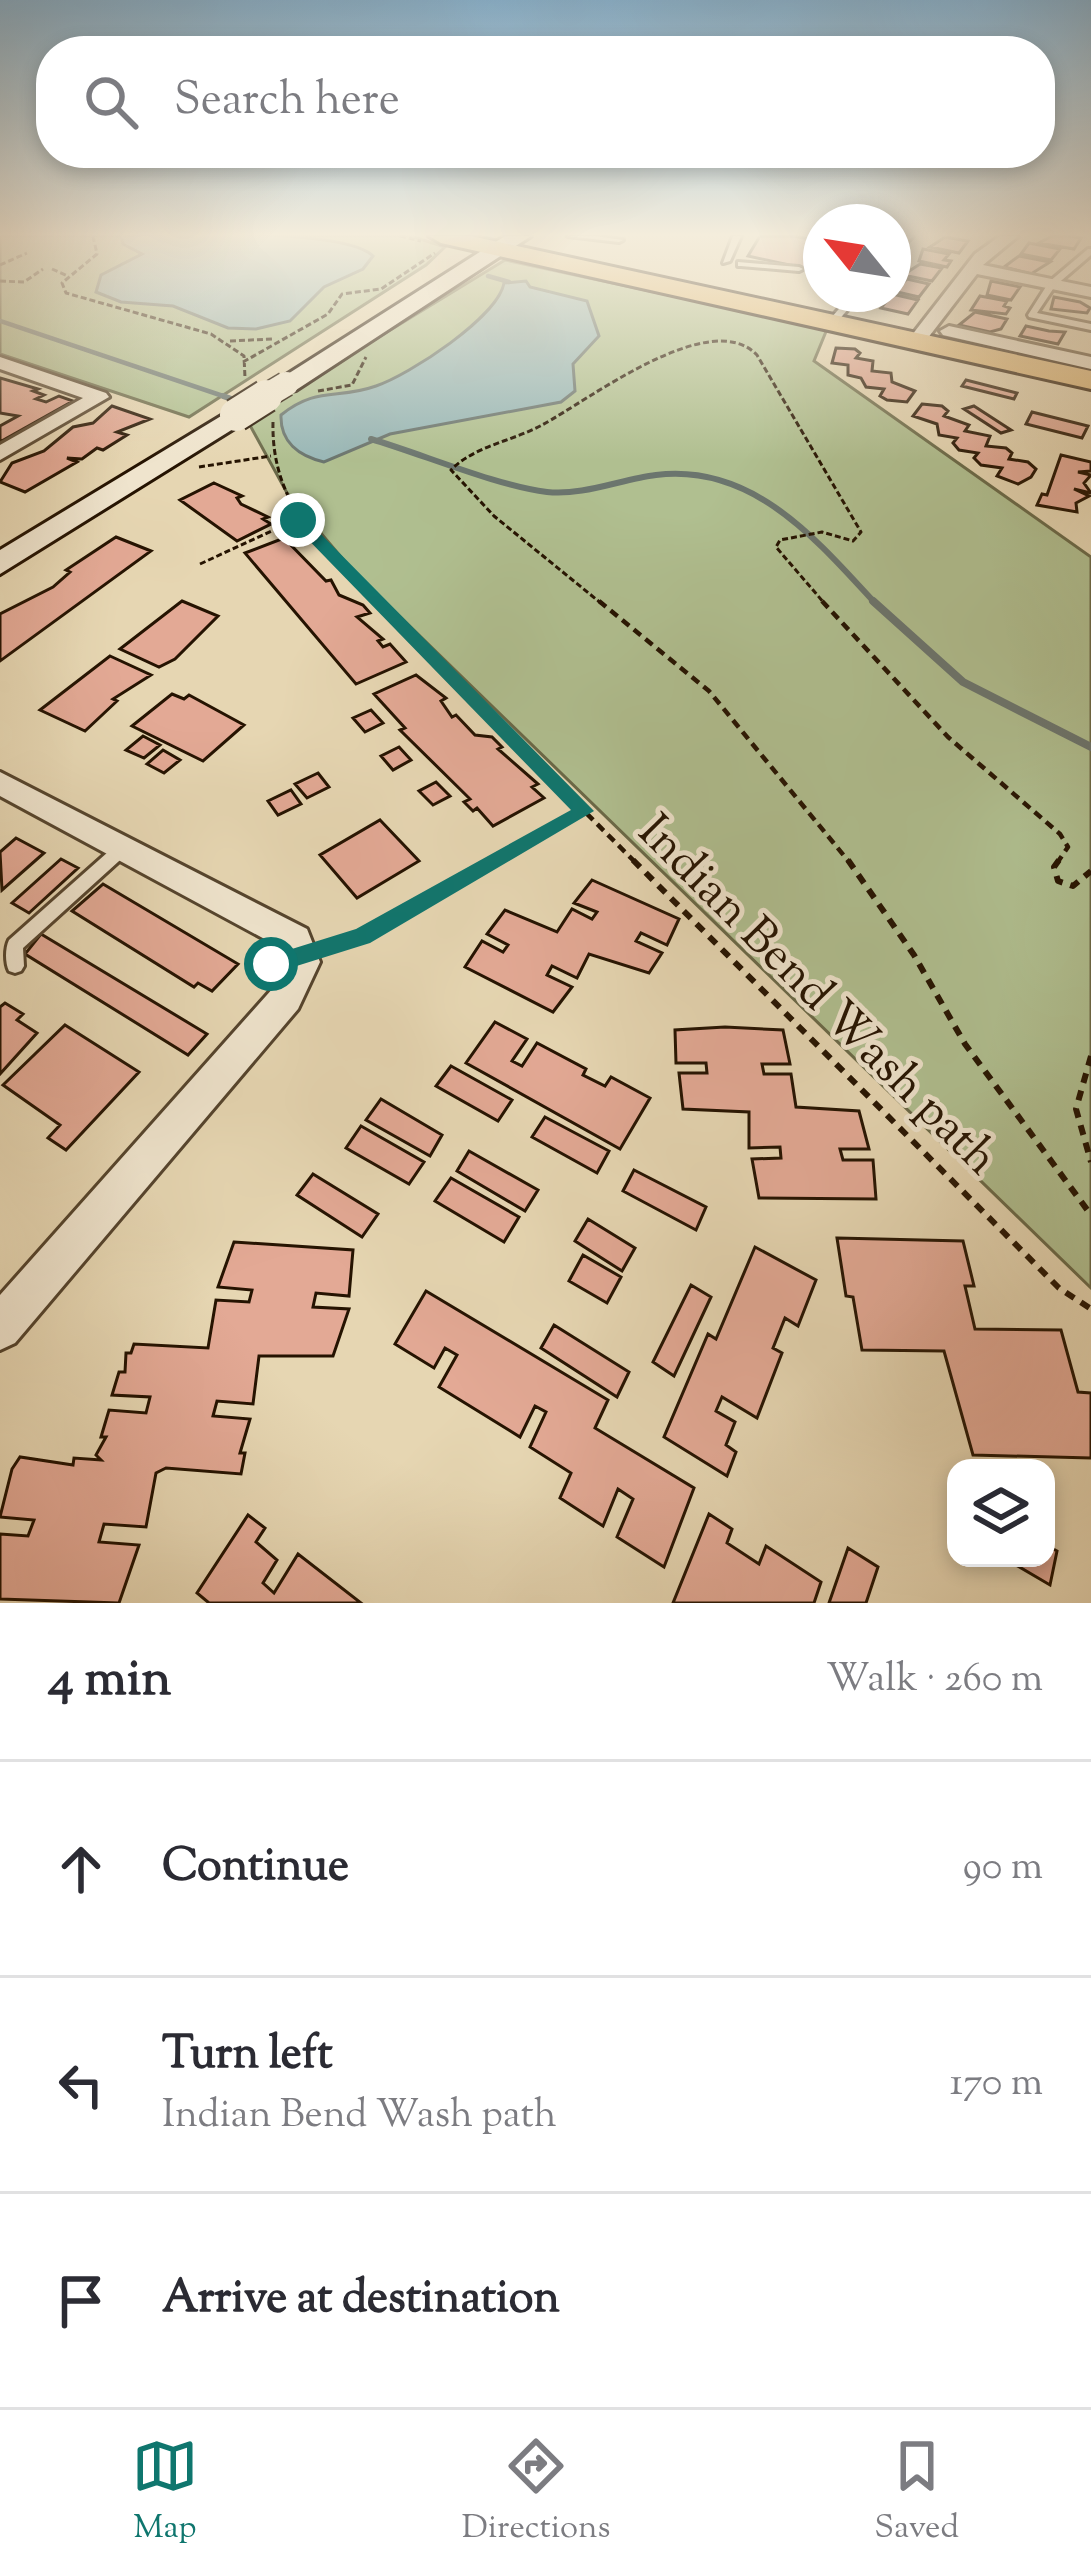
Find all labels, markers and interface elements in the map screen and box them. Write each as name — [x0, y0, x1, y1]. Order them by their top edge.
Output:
search box — [36, 36, 1055, 168]
icon: search — [78, 69, 144, 135]
text: Search here — [174, 70, 400, 135]
north arrow — [803, 204, 911, 312]
route end — [271, 493, 325, 547]
street label: Indian Bend Wash path — [620, 801, 1012, 1193]
route start — [244, 937, 298, 991]
map controls — [947, 1459, 1055, 1567]
button: layers — [947, 1459, 1055, 1567]
text: 4 min — [48, 1645, 171, 1718]
text: Walk · 260 m — [826, 1653, 1043, 1709]
icon: ahead — [48, 1836, 114, 1902]
text: Continue — [162, 1836, 349, 1901]
text: 90 m — [963, 1841, 1043, 1897]
text: Turn left — [162, 2024, 333, 2089]
icon: left — [48, 2052, 114, 2118]
text: 170 m — [950, 2057, 1043, 2113]
text: Indian Bend Wash path — [162, 2089, 557, 2145]
icon: arrive — [48, 2268, 114, 2334]
text: Arrive at destination — [162, 2268, 560, 2333]
tab: Map — [132, 2433, 198, 2553]
tab: Directions — [462, 2433, 611, 2553]
tab: Saved — [874, 2433, 959, 2553]

